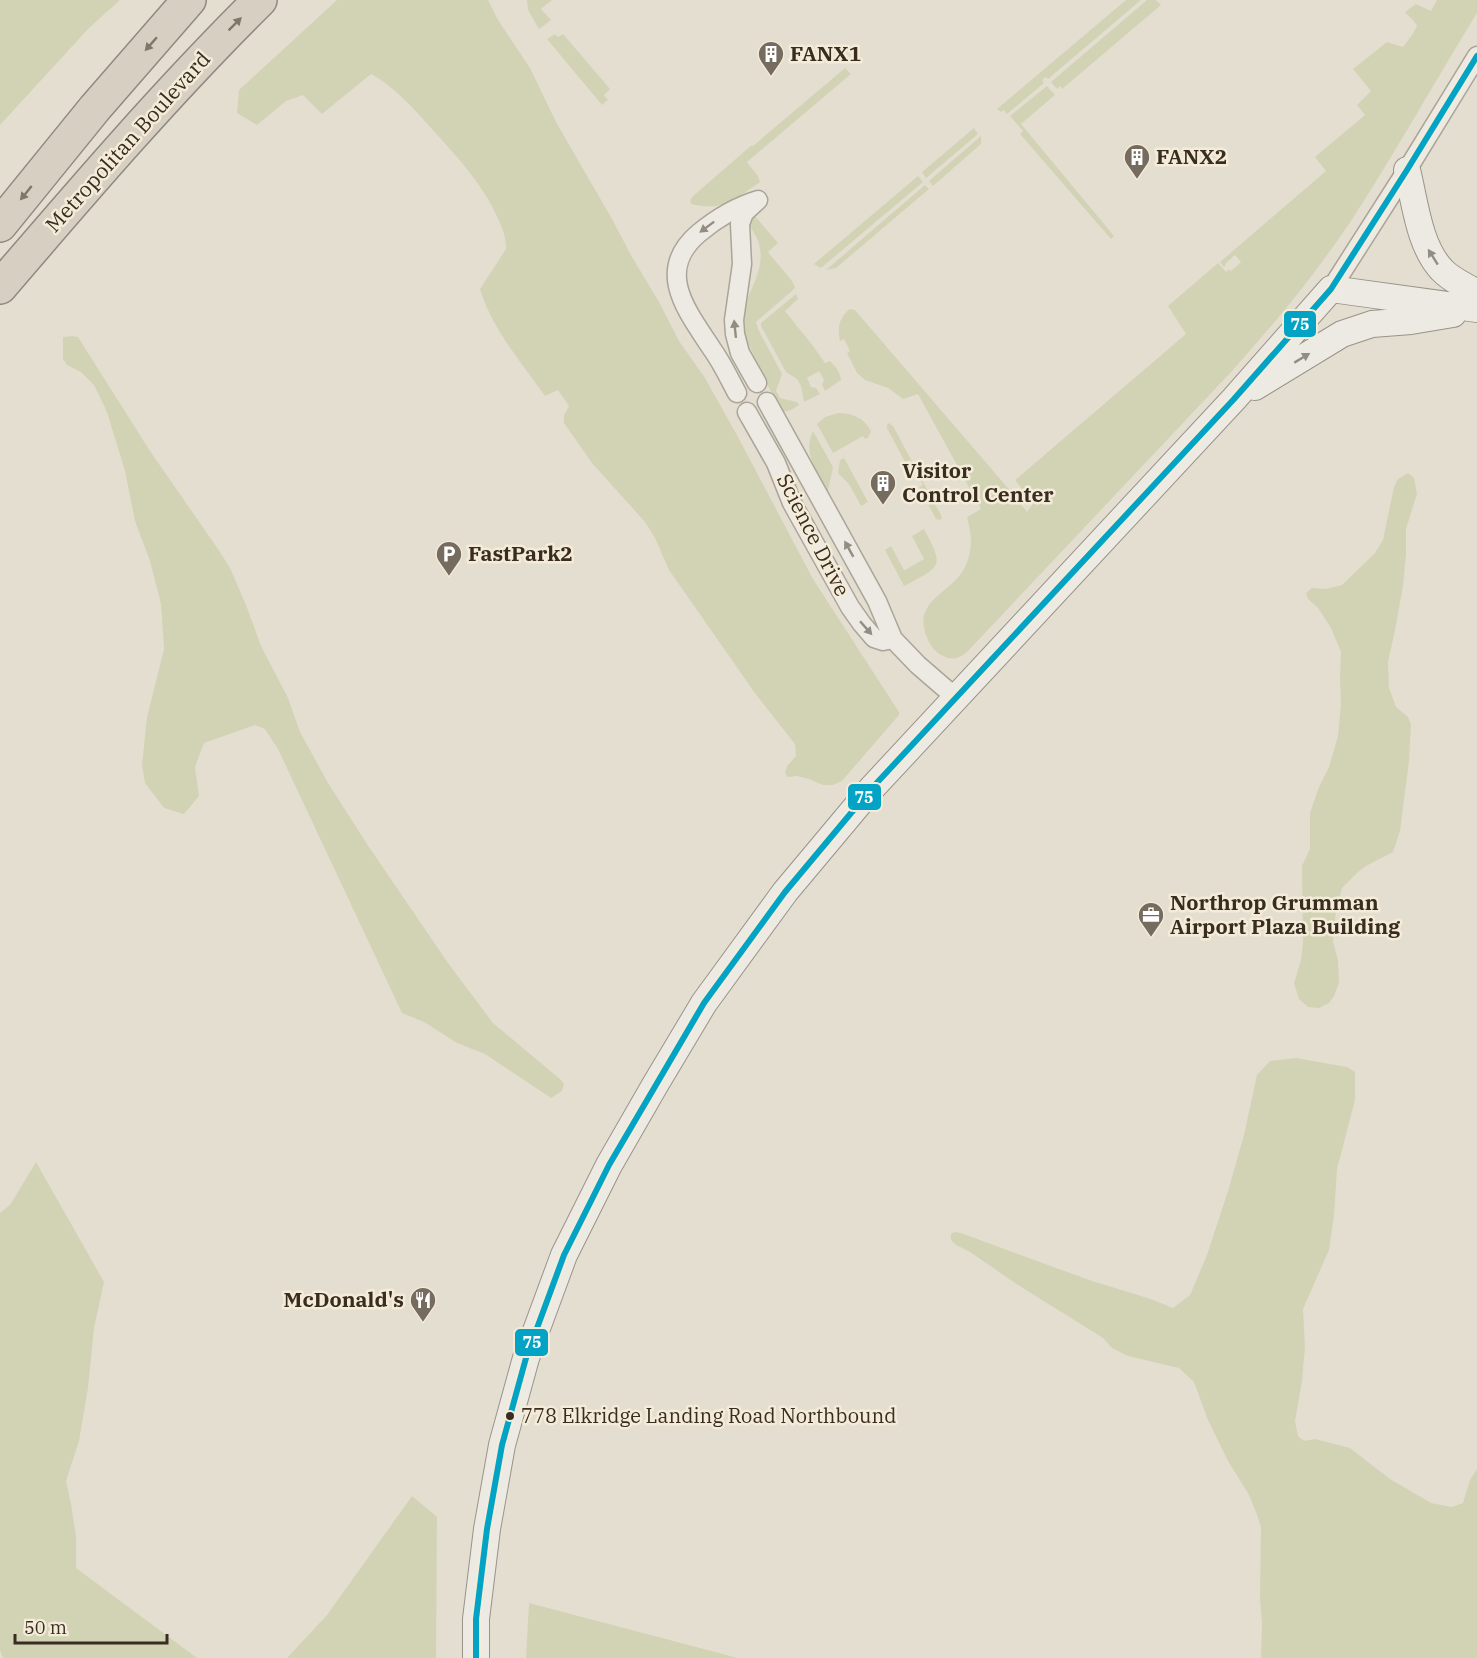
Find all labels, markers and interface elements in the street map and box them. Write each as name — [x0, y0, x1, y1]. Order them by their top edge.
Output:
one-way arrow — [228, 18, 242, 32]
one-way arrow — [145, 36, 158, 51]
building icon: FANX1 — [756, 39, 786, 77]
place label: FANX1 — [790, 39, 861, 67]
street label: Metropolitan Boulevard — [39, 45, 216, 238]
building icon: FANX2 — [1122, 142, 1152, 180]
place label: FANX2 — [1156, 142, 1227, 170]
one-way arrow — [20, 186, 32, 201]
one-way arrow — [699, 220, 715, 233]
one-way arrow — [1427, 249, 1438, 265]
line badge: 75 — [1283, 310, 1317, 338]
text: 75 — [1290, 314, 1310, 334]
one-way arrow — [730, 320, 740, 339]
one-way arrow — [1294, 353, 1310, 364]
place label: Visitor Control Center — [902, 456, 1054, 508]
street label: Science Drive — [771, 468, 857, 601]
building icon: Visitor Control Center — [868, 468, 898, 506]
parking icon: FastPark2 — [434, 539, 464, 577]
place label: FastPark2 — [468, 539, 573, 567]
one-way arrow — [844, 540, 854, 557]
one-way arrow — [859, 621, 873, 636]
line badge: 75 — [847, 783, 882, 811]
text: 75 — [854, 787, 874, 807]
place label: Northrop Grumman Airport Plaza Building — [1170, 888, 1401, 940]
office icon: Northrop Grumman Airport Plaza Building — [1136, 900, 1166, 938]
place label: McDonald's — [284, 1285, 404, 1313]
restaurant icon: McDonald's — [408, 1285, 438, 1323]
line badge: 75 — [514, 1328, 549, 1357]
text: 75 — [522, 1332, 542, 1352]
place label: 778 Elkridge Landing Road Northbound — [521, 1402, 896, 1429]
marker: 778 Elkridge Landing Road Northbound — [504, 1410, 516, 1422]
scale bar — [15, 1607, 166, 1645]
text: 50 m — [24, 1616, 67, 1639]

